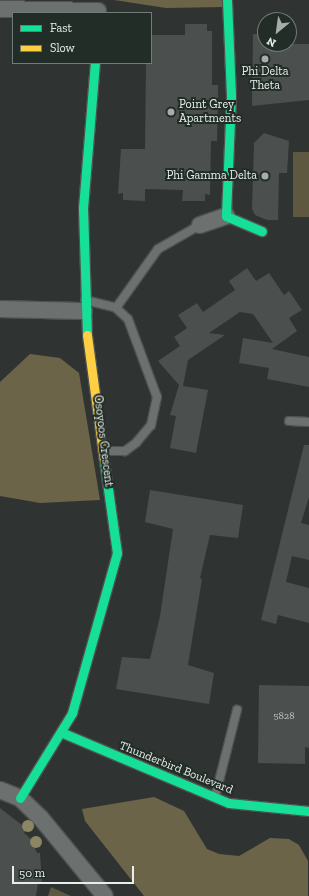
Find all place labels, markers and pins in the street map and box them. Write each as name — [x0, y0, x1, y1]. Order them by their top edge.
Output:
marker: Phi Delta Theta — [260, 54, 270, 64]
place label: Phi Delta Theta — [241, 65, 289, 93]
place label: Point Grey Apartments — [179, 98, 241, 126]
marker: Point Grey Apartments — [166, 107, 176, 117]
place label: Phi Gamma Delta — [166, 169, 257, 183]
marker: Phi Gamma Delta — [260, 171, 270, 181]

